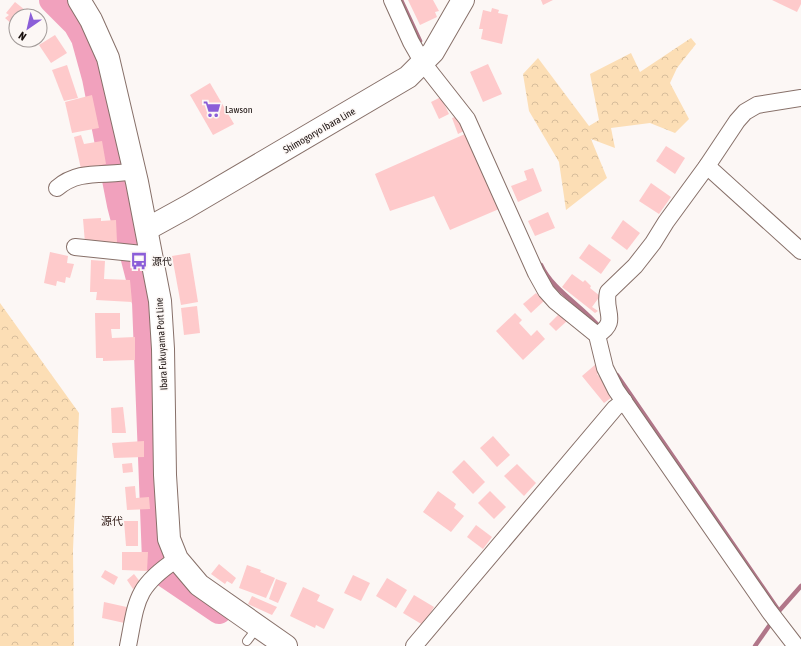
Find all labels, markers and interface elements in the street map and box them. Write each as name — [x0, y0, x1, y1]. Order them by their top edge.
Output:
north arrow — [8, 8, 48, 48]
text: N — [16, 29, 28, 43]
supermarket icon: Lawson — [202, 99, 222, 119]
place label: Lawson — [225, 104, 253, 115]
street label: Shimogoryo Ibara Line — [281, 105, 358, 156]
bus stop icon: 源代 — [129, 251, 149, 271]
place label: 源代 — [152, 256, 172, 267]
street label: Ibara Fukuyama Port Line — [154, 297, 169, 391]
district label: 源代 — [101, 515, 123, 527]

